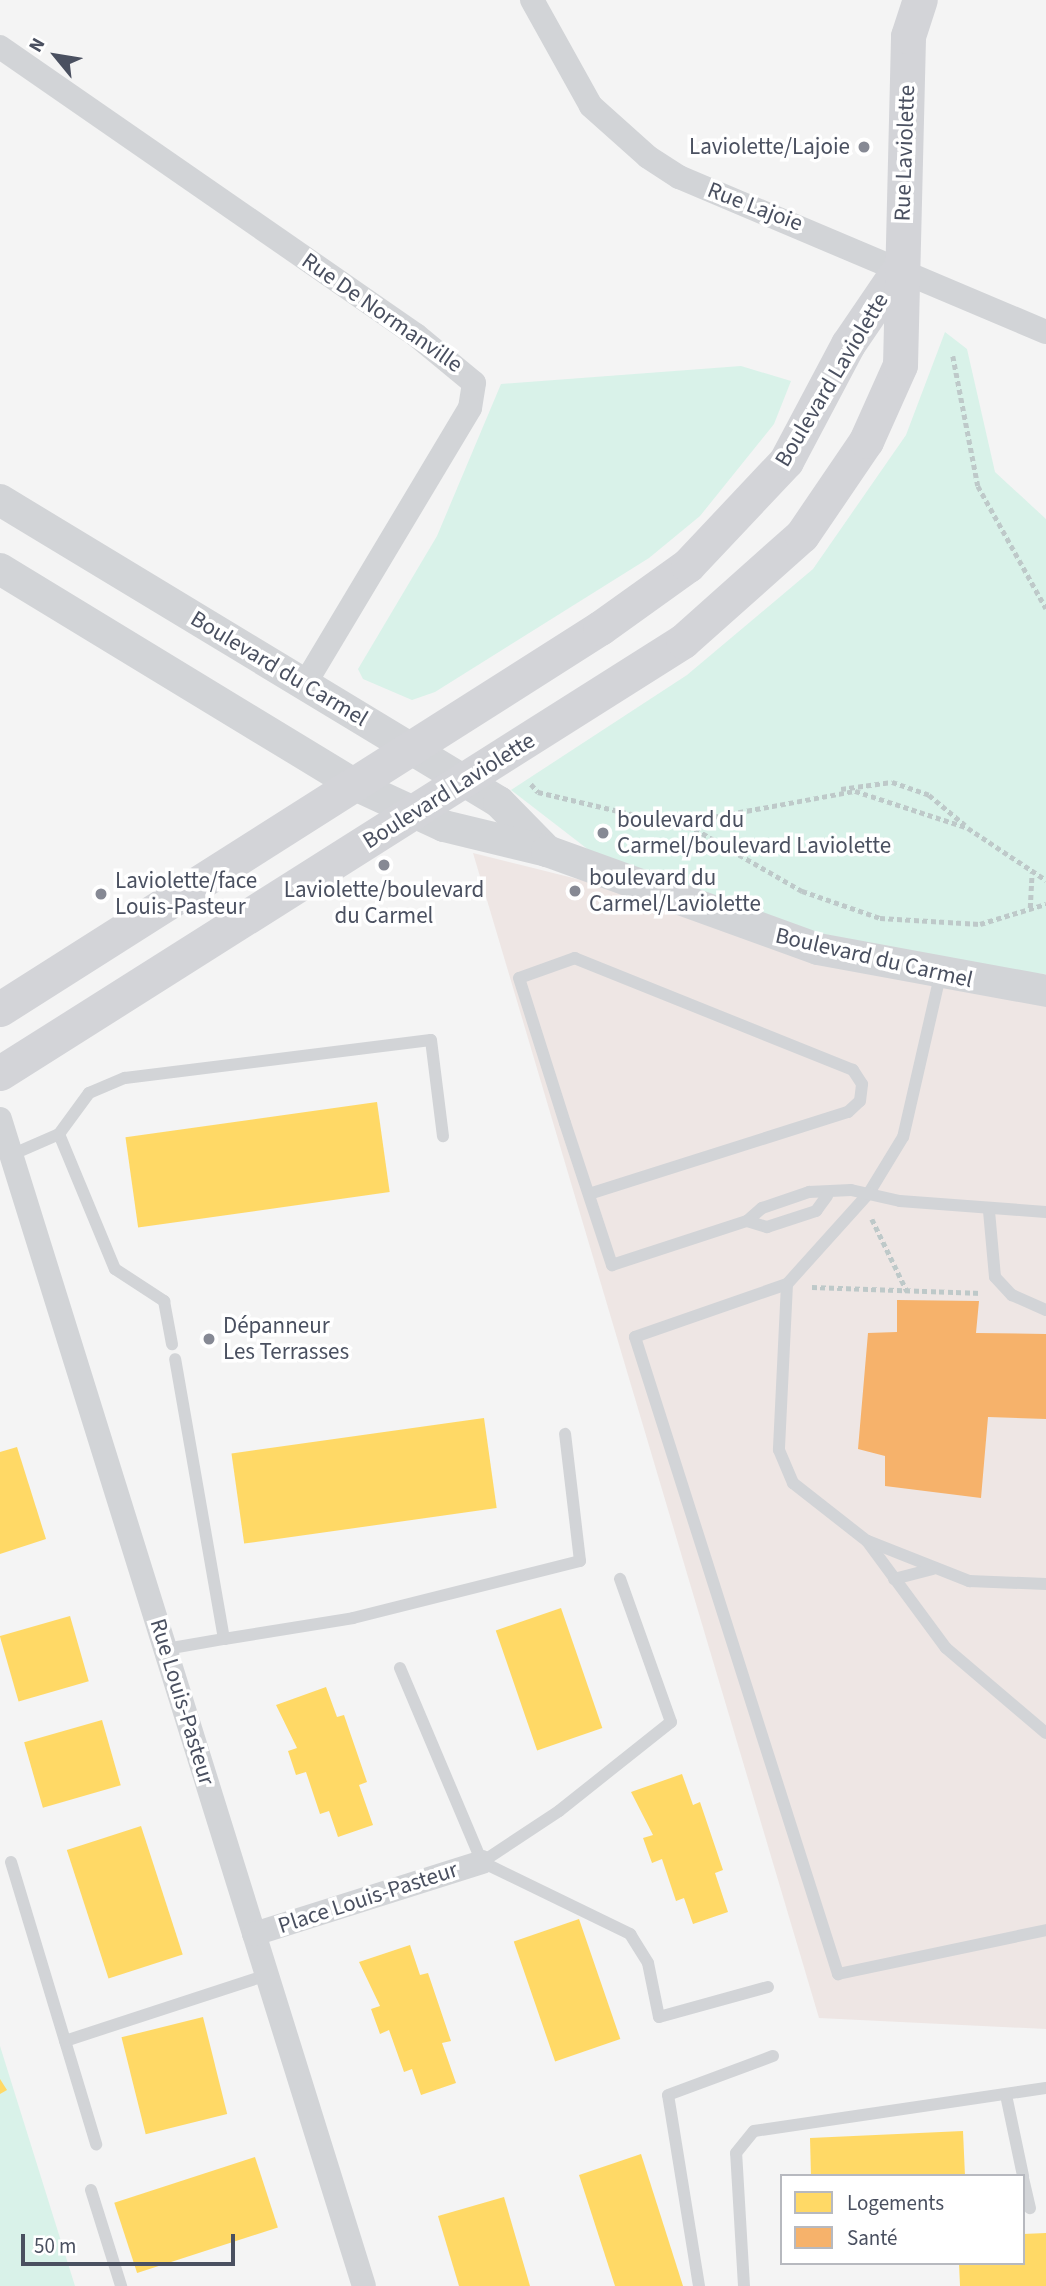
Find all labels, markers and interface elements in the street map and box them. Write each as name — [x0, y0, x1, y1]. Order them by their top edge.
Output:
north arrow — [21, 21, 91, 91]
text: N — [23, 33, 52, 57]
street label: Rue Laviolette — [889, 84, 921, 222]
place label: Laviolette/Lajoie — [689, 133, 850, 161]
marker: Laviolette/Lajoie — [856, 139, 872, 155]
street label: Rue Lajoie — [704, 176, 806, 238]
street label: Rue De Normanville — [296, 247, 468, 379]
street label: Boulevard Laviolette — [769, 288, 895, 472]
street label: Boulevard du Carmel — [185, 605, 373, 733]
street label: Boulevard Laviolette — [358, 727, 540, 855]
place label: boulevard du Carmel/boulevard Laviolette — [617, 806, 891, 860]
marker: boulevard du Carmel/boulevard Laviolette — [595, 825, 611, 841]
marker: Laviolette/boulevard du Carmel — [376, 857, 392, 873]
place label: boulevard du Carmel/Laviolette — [589, 864, 761, 918]
place label: Laviolette/face Louis-Pasteur — [115, 867, 257, 921]
place label: Laviolette/boulevard du Carmel — [284, 876, 484, 930]
marker: boulevard du Carmel/Laviolette — [567, 883, 583, 899]
marker: Laviolette/face Louis-Pasteur — [93, 886, 109, 902]
street label: Boulevard du Carmel — [773, 922, 975, 994]
place label: Dépanneur Les Terrasses — [223, 1312, 349, 1366]
marker: Dépanneur Les Terrasses — [201, 1331, 217, 1347]
street label: Rue Louis-Pasteur — [144, 1616, 220, 1788]
street label: Place Louis-Pasteur — [275, 1856, 461, 1940]
legend — [780, 2174, 1025, 2265]
text: Logements — [847, 2188, 944, 2218]
scale bar — [24, 2220, 238, 2264]
text: Santé — [847, 2223, 898, 2253]
text: 50 m — [34, 2231, 76, 2261]

